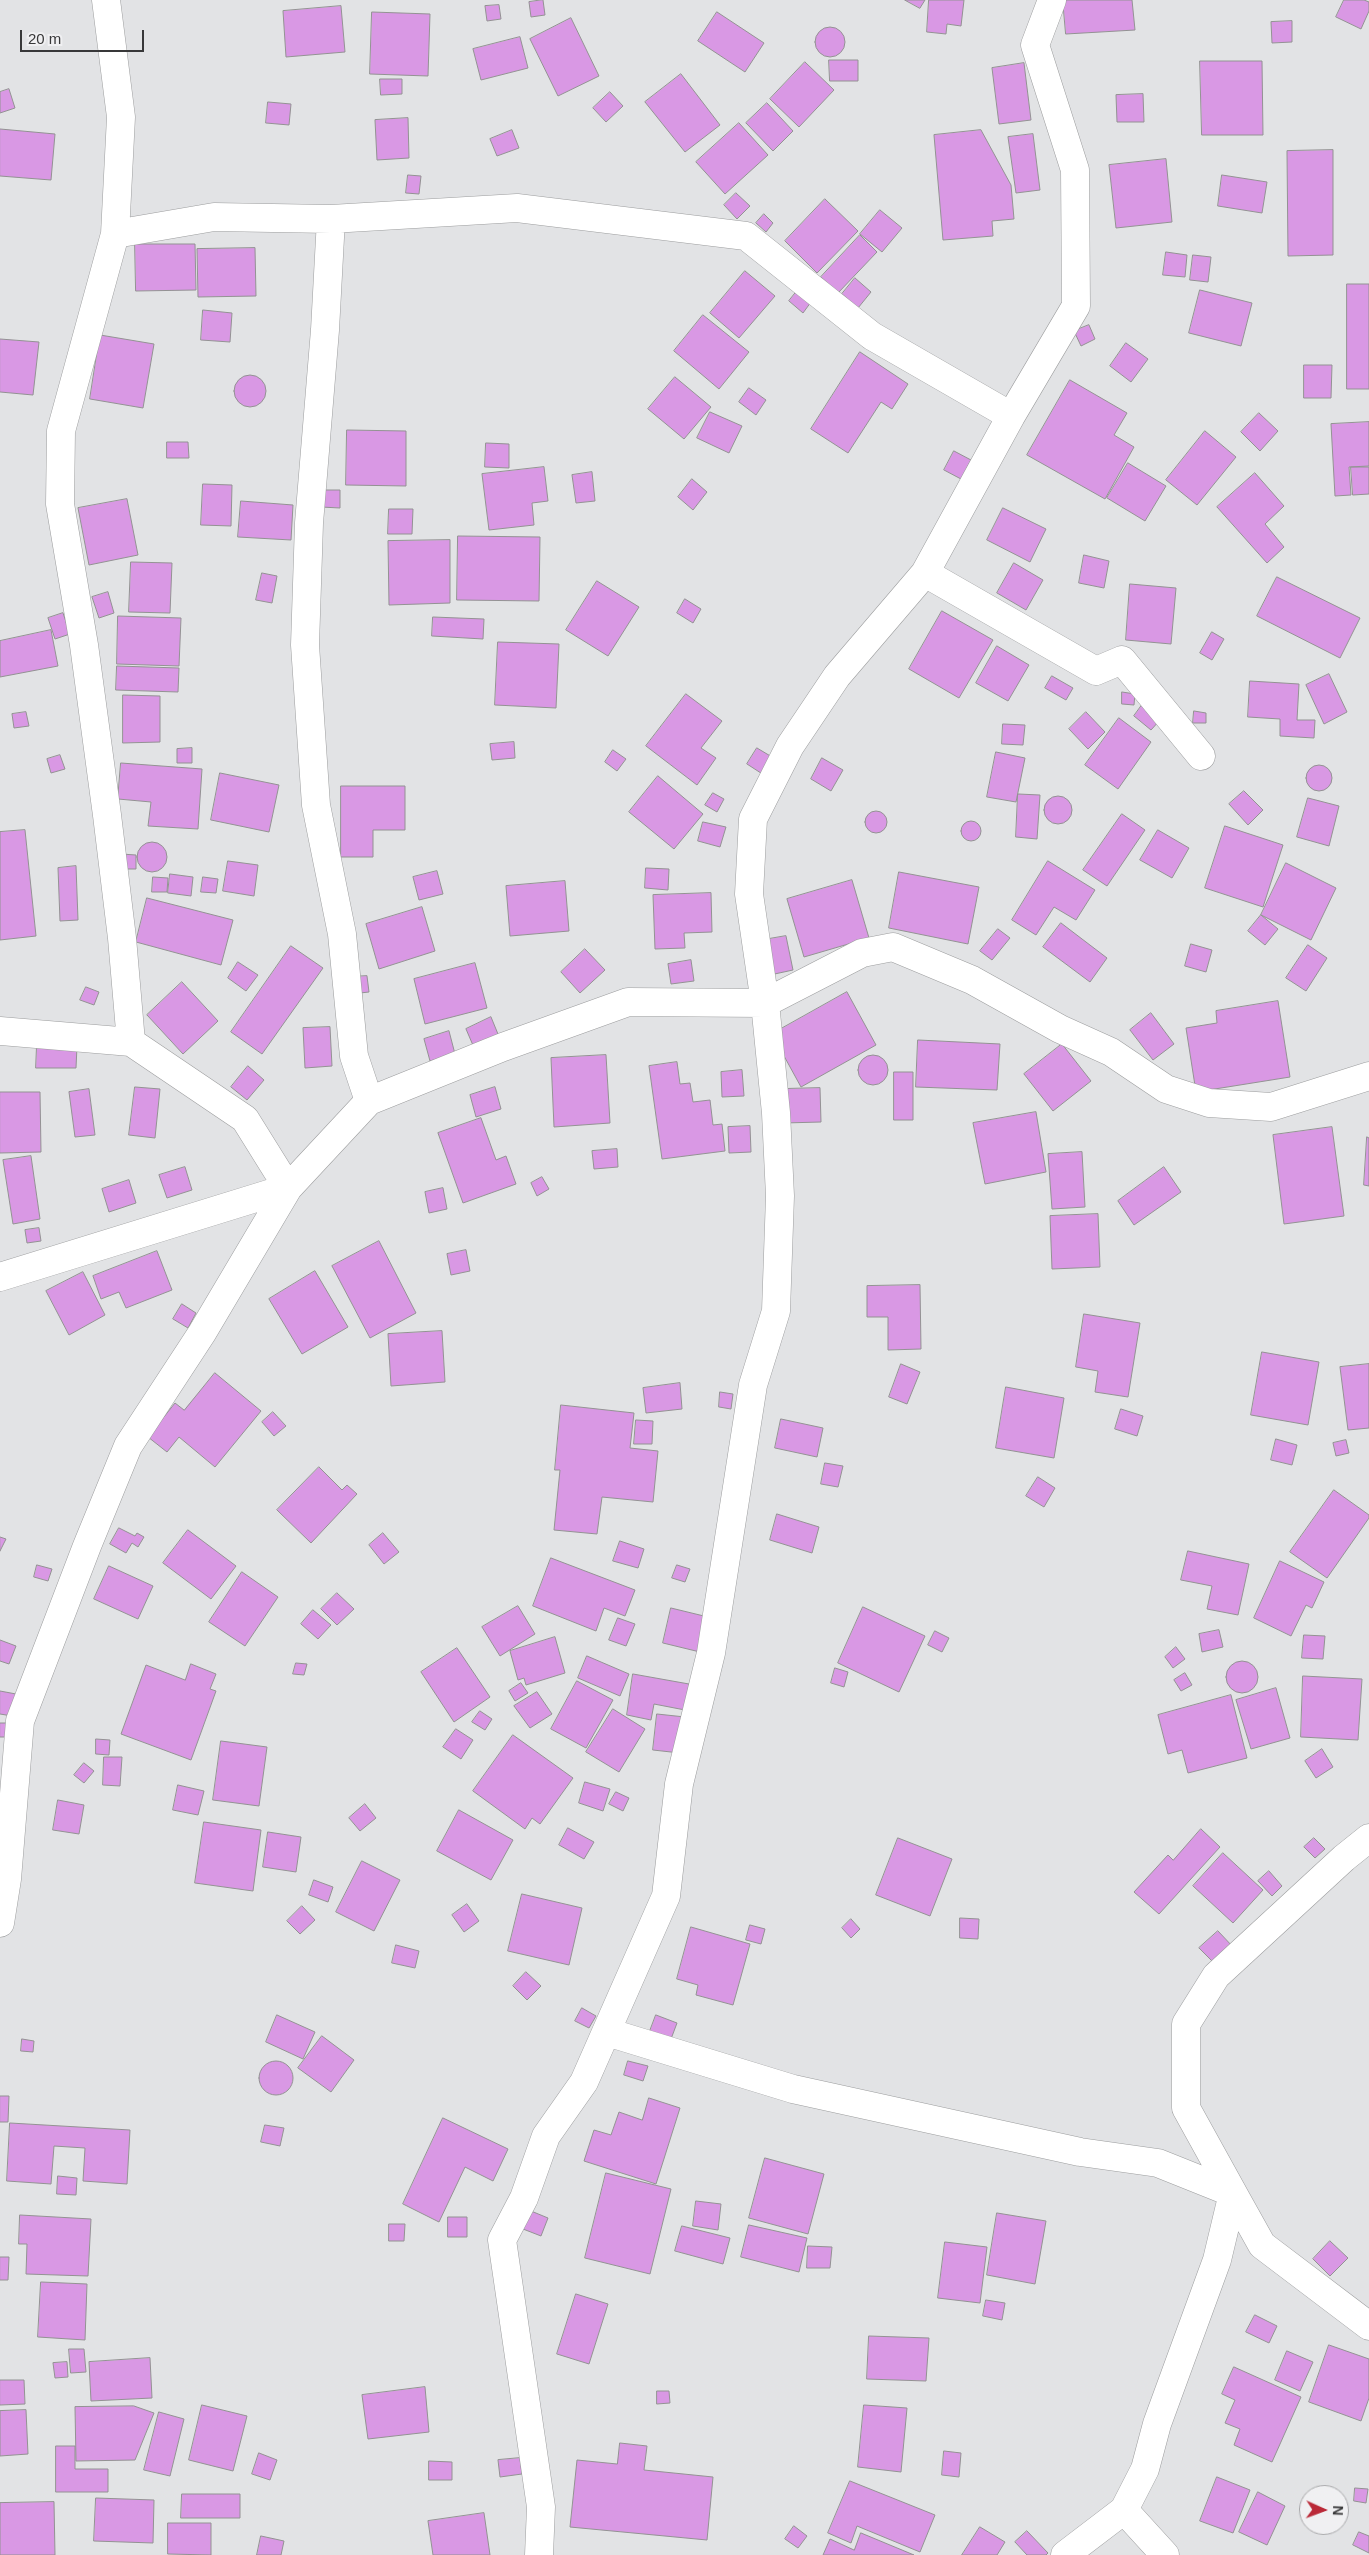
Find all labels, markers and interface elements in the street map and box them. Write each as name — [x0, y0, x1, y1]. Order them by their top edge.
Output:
scale bar — [22, 20, 146, 52]
text: 20 m — [28, 30, 61, 47]
north arrow — [1299, 2485, 1349, 2535]
text: N — [1330, 2505, 1346, 2516]

